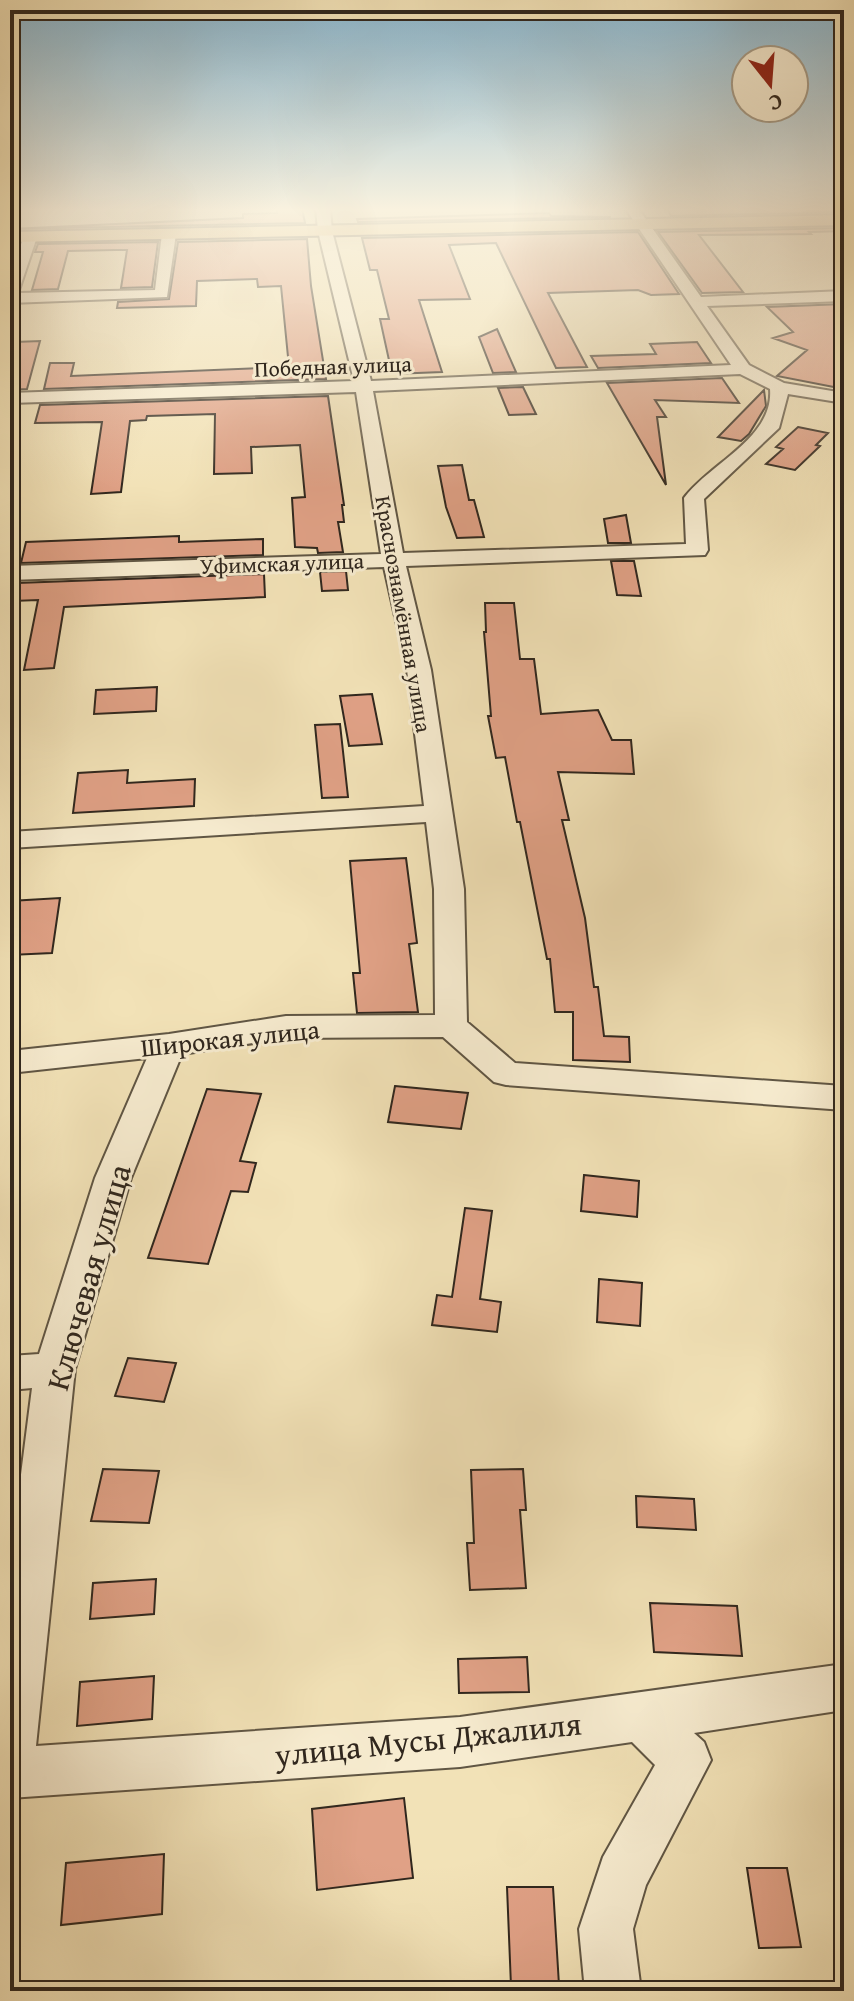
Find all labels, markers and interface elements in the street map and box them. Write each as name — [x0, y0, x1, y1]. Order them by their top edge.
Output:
north arrow — [730, 44, 810, 124]
text: С — [765, 86, 786, 120]
street label: Победная улица — [254, 347, 413, 385]
street label: Краснознамённая улица — [367, 493, 441, 735]
street label: Уфимская улица — [199, 544, 365, 582]
street label: Широкая улица — [139, 1009, 322, 1067]
street label: Ключевая улица — [33, 1158, 143, 1395]
street label: улица Мусы Джалиля — [271, 1700, 584, 1779]

